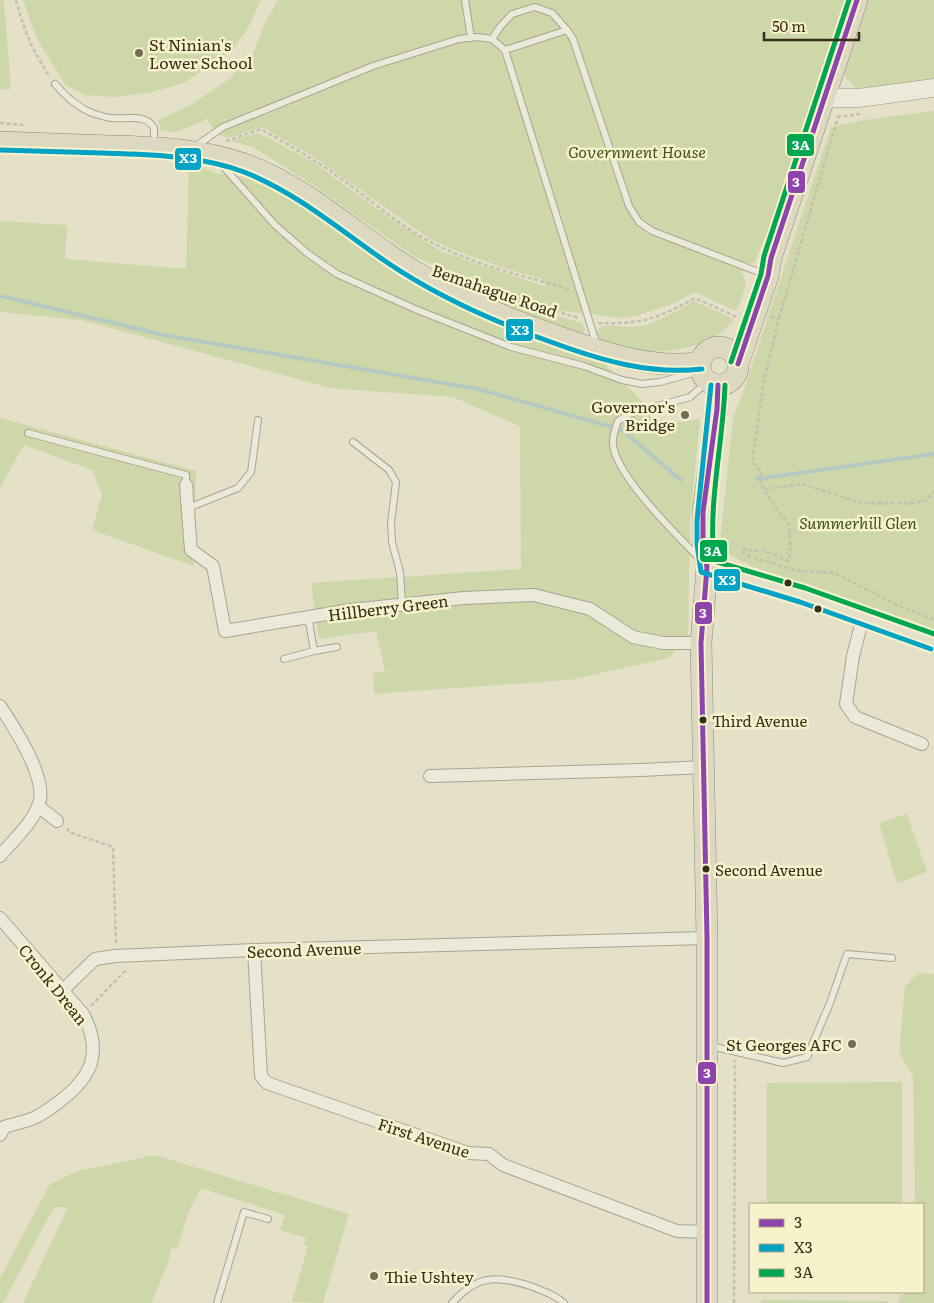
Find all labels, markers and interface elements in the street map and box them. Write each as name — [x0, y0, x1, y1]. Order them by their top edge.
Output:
scale bar — [764, 10, 859, 42]
text: 50 m — [772, 14, 806, 37]
place label: St Ninian's Lower School — [149, 32, 253, 74]
marker: St Ninian's Lower School — [133, 47, 145, 59]
line badge: 3A — [786, 133, 815, 157]
text: 3A — [792, 134, 811, 154]
park label: Government House — [568, 139, 706, 163]
line badge: X3 — [174, 147, 202, 171]
text: X3 — [179, 147, 197, 167]
line badge: 3 — [787, 170, 806, 194]
text: 3 — [792, 171, 800, 191]
street label: Bemahague Road — [429, 257, 561, 323]
line badge: X3 — [505, 318, 534, 342]
text: X3 — [511, 319, 529, 339]
place label: Governor's Bridge — [591, 394, 675, 436]
marker: Governor's Bridge — [679, 409, 691, 421]
park label: Summerhill Glen — [799, 510, 917, 534]
line badge: 3A — [699, 539, 728, 563]
text: 3A — [704, 540, 723, 560]
line badge: X3 — [713, 568, 741, 592]
text: X3 — [718, 569, 736, 589]
unlabelled marker — [783, 578, 793, 588]
street label: Hillberry Green — [326, 588, 450, 626]
line badge: 3 — [694, 601, 713, 625]
text: 3 — [699, 602, 707, 622]
unlabelled marker — [813, 604, 823, 614]
place label: Third Avenue — [712, 709, 808, 732]
marker: Third Avenue — [698, 715, 708, 725]
place label: Second Avenue — [715, 858, 823, 881]
marker: Second Avenue — [701, 864, 711, 874]
street label: Second Avenue — [246, 935, 362, 963]
street label: Cronk Drean — [14, 938, 95, 1030]
place label: St Georges AFC — [726, 1032, 842, 1056]
marker: St Georges AFC — [846, 1038, 858, 1050]
line badge: 3 — [697, 1061, 717, 1085]
text: 3 — [703, 1062, 711, 1082]
street label: First Avenue — [375, 1111, 473, 1163]
legend — [749, 1203, 924, 1293]
text: 3 — [794, 1210, 802, 1233]
text: X3 — [794, 1235, 813, 1258]
text: 3A — [794, 1260, 813, 1283]
place label: Thie Ushtey — [384, 1264, 475, 1288]
marker: Thie Ushtey — [368, 1270, 380, 1282]

